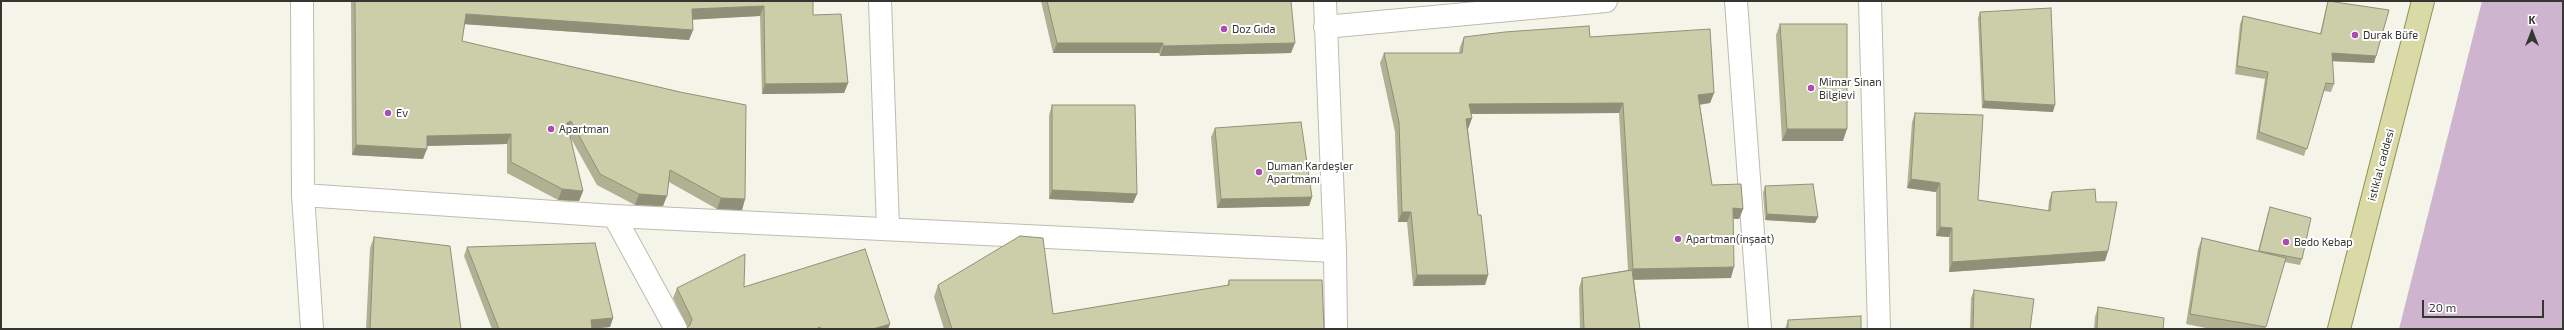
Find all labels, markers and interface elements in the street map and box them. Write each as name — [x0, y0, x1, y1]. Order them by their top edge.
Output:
north arrow — [2512, 12, 2552, 52]
text: K — [2529, 13, 2535, 26]
place label: Doz Gıda — [1232, 22, 1276, 36]
marker: Doz Gıda — [1219, 24, 1229, 34]
place label: Durak Büfe — [2363, 28, 2418, 42]
marker: Durak Büfe — [2350, 30, 2360, 40]
place label: Mimar Sinan Bilgievi — [1819, 75, 1882, 101]
marker: Mimar Sinan Bilgievi — [1806, 83, 1816, 93]
place label: Ev — [396, 106, 408, 120]
marker: Ev — [383, 108, 393, 118]
place label: Apartman — [559, 122, 609, 136]
marker: Apartman — [546, 124, 556, 134]
street label: istiklal caddesi — [2365, 128, 2397, 202]
place label: Duman Kardeşler Apartmanı — [1267, 159, 1353, 185]
marker: Duman Kardeşler Apartmanı — [1254, 167, 1264, 177]
place label: Apartman(inşaat) — [1686, 232, 1774, 246]
marker: Apartman(inşaat) — [1673, 234, 1683, 244]
place label: Bedo Kebap — [2294, 235, 2353, 249]
marker: Bedo Kebap — [2281, 237, 2291, 247]
scale bar — [2424, 292, 2546, 318]
text: 20 m — [2429, 300, 2456, 314]

